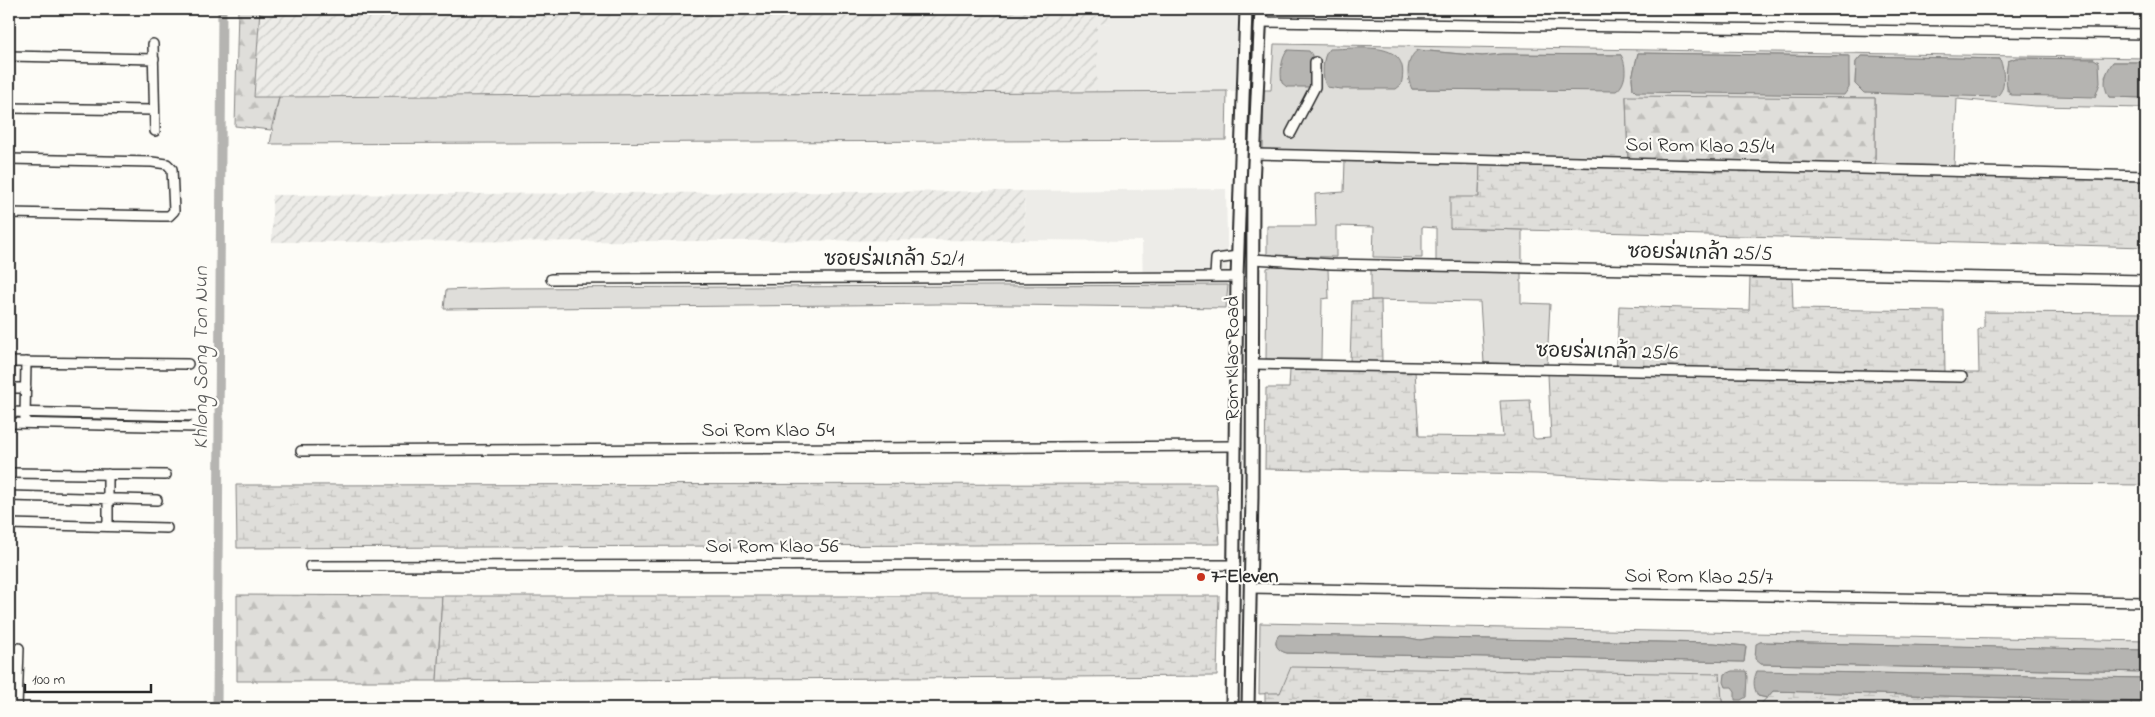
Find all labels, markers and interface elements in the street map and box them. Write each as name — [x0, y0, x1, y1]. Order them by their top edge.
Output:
street label: Soi Rom Klao 25/4 — [1625, 131, 1775, 163]
street label: ซอยร่มเกล้า 25/5 — [1627, 237, 1773, 270]
street label: ซอยร่มเกล้า 52/1 — [824, 245, 964, 275]
water label: Khlong Song Ton Nun — [187, 266, 218, 450]
street label: Rom Klao Road — [1219, 296, 1248, 420]
street label: ซอยร่มเกล้า 25/6 — [1536, 336, 1679, 369]
street label: Soi Rom Klao 54 — [702, 417, 834, 446]
street label: Soi Rom Klao 56 — [705, 533, 839, 562]
street label: Soi Rom Klao 25/7 — [1624, 562, 1774, 594]
place label: 7-Eleven — [1211, 563, 1278, 592]
marker: 7-Eleven — [1195, 571, 1207, 583]
scale bar — [25, 662, 151, 694]
text: 100 m — [32, 669, 65, 691]

